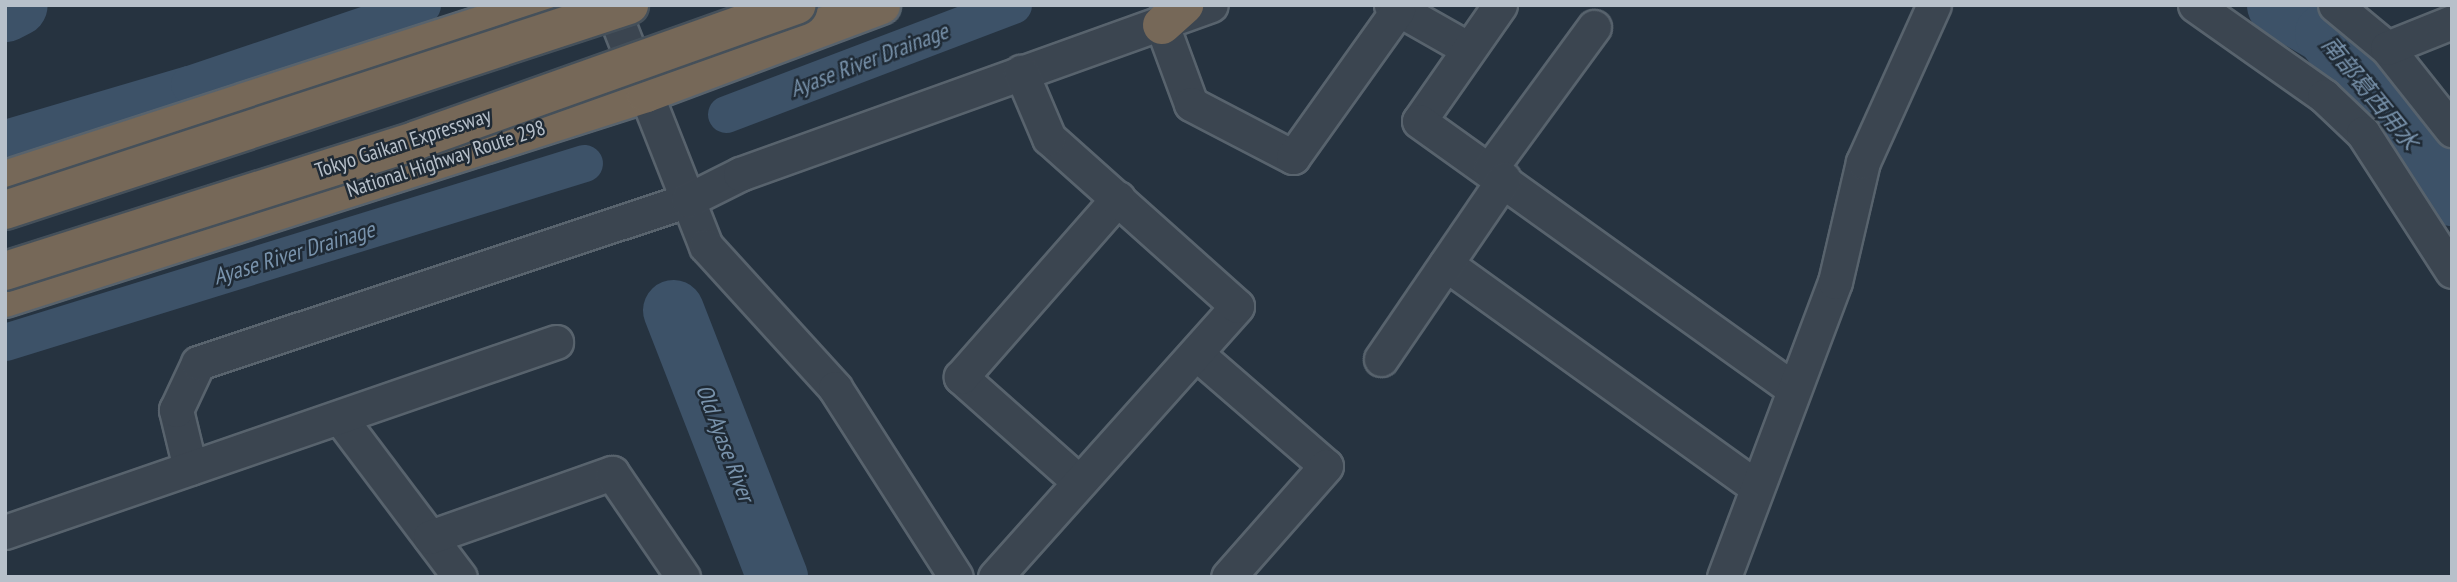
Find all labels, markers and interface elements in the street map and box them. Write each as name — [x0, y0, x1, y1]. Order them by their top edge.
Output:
water label: Ayase River Drainage — [786, 17, 952, 103]
water label: 南部葛西用水 — [2316, 31, 2424, 155]
street label: Tokyo Gaikan Expressway — [312, 103, 494, 183]
street label: National Highway Route 298 — [343, 115, 549, 203]
water label: Ayase River Drainage — [210, 215, 378, 291]
water label: Old Ayase River — [690, 380, 760, 506]

